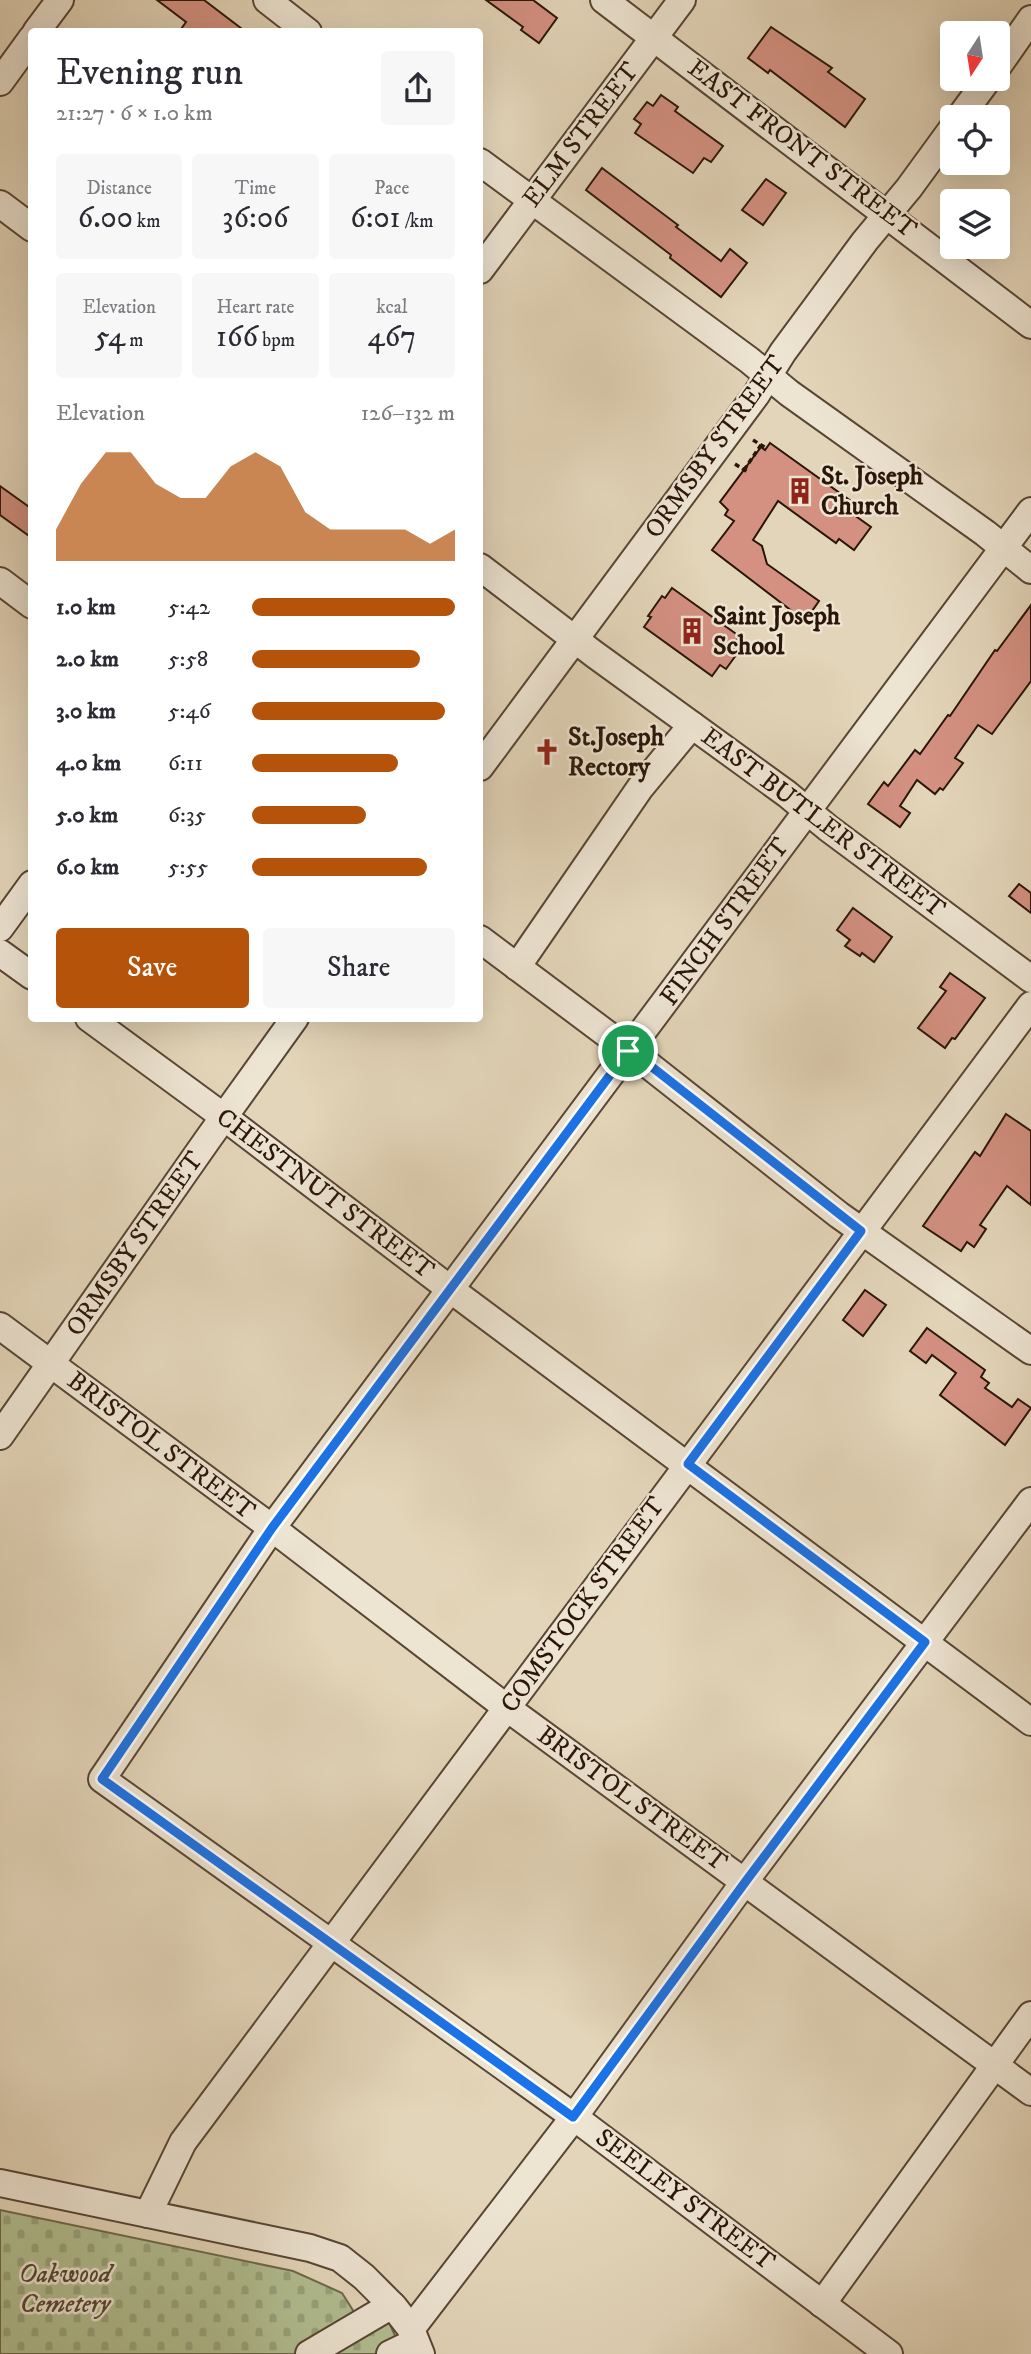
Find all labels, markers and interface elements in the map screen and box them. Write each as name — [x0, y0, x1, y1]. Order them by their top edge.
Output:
north arrow — [940, 21, 1010, 91]
map controls — [940, 21, 1010, 259]
text: Evening run — [56, 49, 243, 97]
button: share — [381, 51, 455, 125]
street label: EAST FRONT STREET — [681, 52, 923, 246]
street label: ELM STREET — [516, 56, 647, 214]
text: 21:27 · 6 × 1.0 km — [56, 99, 213, 128]
button: locate — [940, 105, 1010, 175]
text: Distance — [86, 177, 152, 200]
text: Time — [235, 177, 276, 200]
text: Pace — [374, 177, 409, 200]
button: layers — [940, 189, 1010, 259]
text: 6.00 — [78, 200, 133, 237]
text: 36:06 — [222, 200, 289, 237]
text: 6:01 — [350, 200, 401, 237]
text: km — [133, 210, 161, 233]
text: /km — [401, 210, 434, 233]
text: Elevation — [82, 296, 156, 319]
text: Heart rate — [217, 296, 294, 319]
text: kcal — [376, 296, 407, 319]
text: 54 — [95, 319, 125, 356]
text: 166 — [216, 319, 258, 356]
text: 467 — [367, 319, 416, 356]
text: m — [125, 329, 144, 352]
text: bpm — [258, 329, 295, 352]
street label: ORMSBY STREET — [638, 349, 793, 545]
text: Elevation — [56, 399, 145, 428]
text: 126–132 m — [361, 399, 455, 428]
place label: St. Joseph Church — [821, 460, 924, 523]
building icon: St. Joseph Church — [785, 476, 815, 506]
text: 1.0 km — [56, 593, 116, 622]
text: 5:42 — [168, 593, 210, 622]
place label: Saint Joseph School — [713, 600, 841, 663]
building icon: Saint Joseph School — [677, 616, 707, 646]
text: 2.0 km — [56, 645, 119, 674]
text: 5:58 — [168, 645, 208, 674]
text: 3.0 km — [56, 697, 116, 726]
text: 5:46 — [168, 697, 211, 726]
street label: EAST BUTLER STREET — [694, 720, 952, 926]
place label: St.Joseph Rectory — [568, 721, 664, 784]
church icon: St.Joseph Rectory — [532, 737, 562, 767]
text: 4.0 km — [56, 749, 121, 778]
text: 6:11 — [168, 749, 203, 778]
text: 5.0 km — [56, 801, 118, 830]
text: 6:35 — [168, 801, 206, 830]
street label: FINCH STREET — [653, 831, 797, 1012]
text: 6.0 km — [56, 853, 119, 882]
text: 5:55 — [168, 853, 208, 882]
button: Save — [56, 928, 249, 1008]
button: Share — [263, 928, 455, 1008]
pin — [598, 1021, 658, 1081]
icon: arrive — [609, 1032, 647, 1070]
street label: CHESTNUT STREET — [209, 1101, 441, 1287]
street label: ORMSBY STREET — [59, 1145, 211, 1343]
street label: BRISTOL STREET — [60, 1364, 262, 1528]
street label: COMSTOCK STREET — [493, 1490, 673, 1720]
street label: BRISTOL STREET — [530, 1719, 734, 1879]
street label: SEELEY STREET — [589, 2122, 782, 2279]
park label: Oakwood Cemetery — [19, 2258, 115, 2321]

